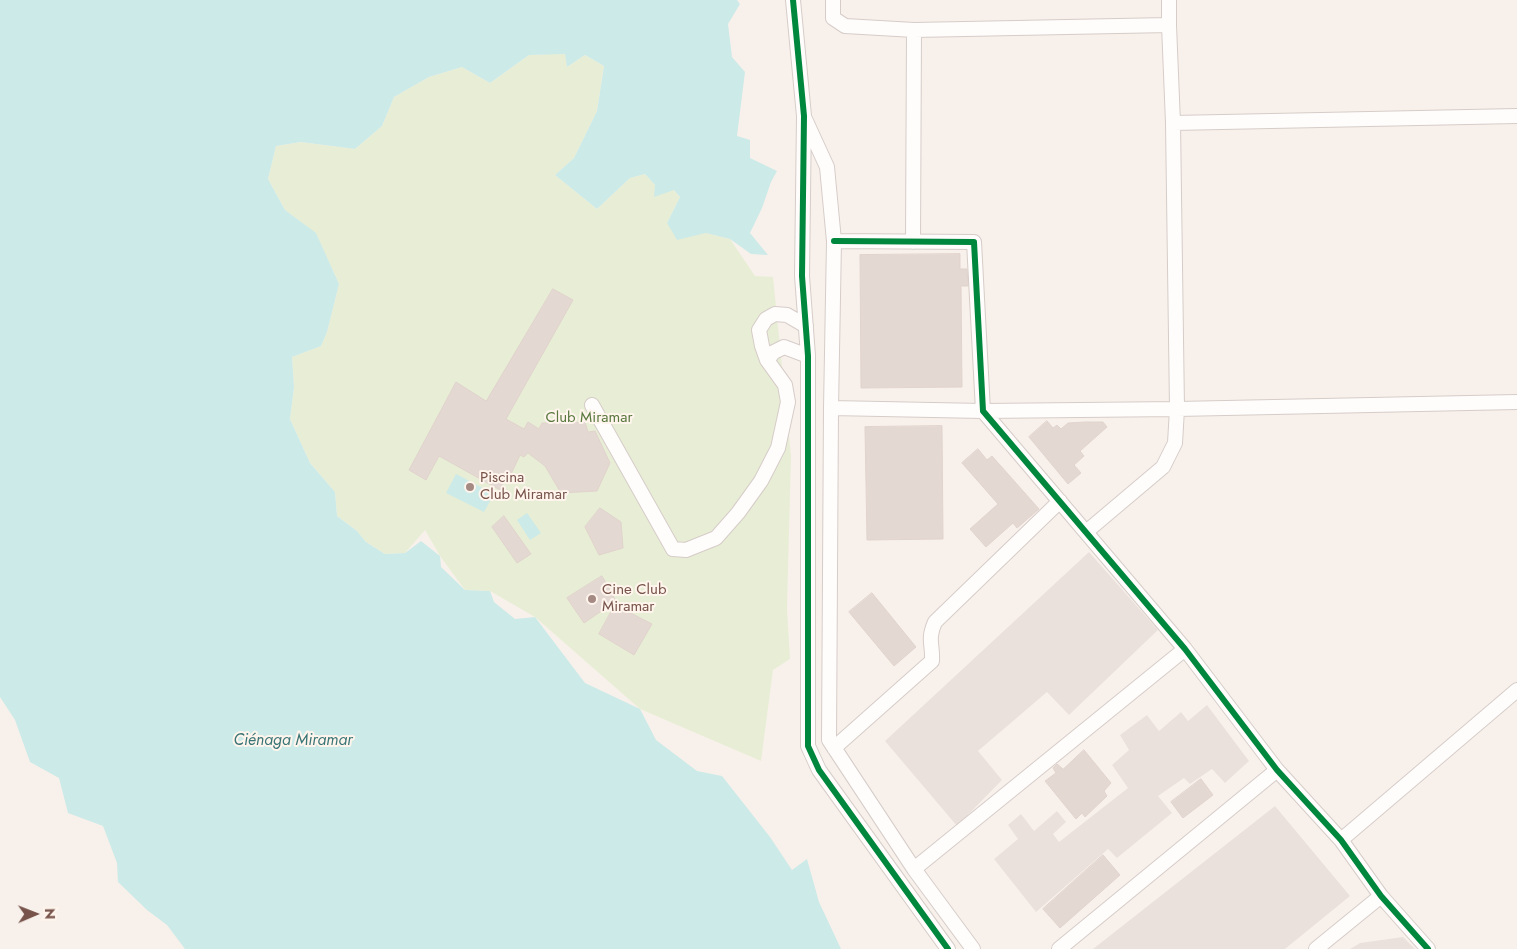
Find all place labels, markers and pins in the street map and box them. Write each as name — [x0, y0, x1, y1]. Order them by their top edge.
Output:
place label: Piscina Club Miramar — [480, 469, 567, 504]
marker: Piscina Club Miramar — [464, 481, 476, 493]
place label: Cine Club Miramar — [602, 581, 666, 616]
marker: Cine Club Miramar — [586, 593, 598, 605]

